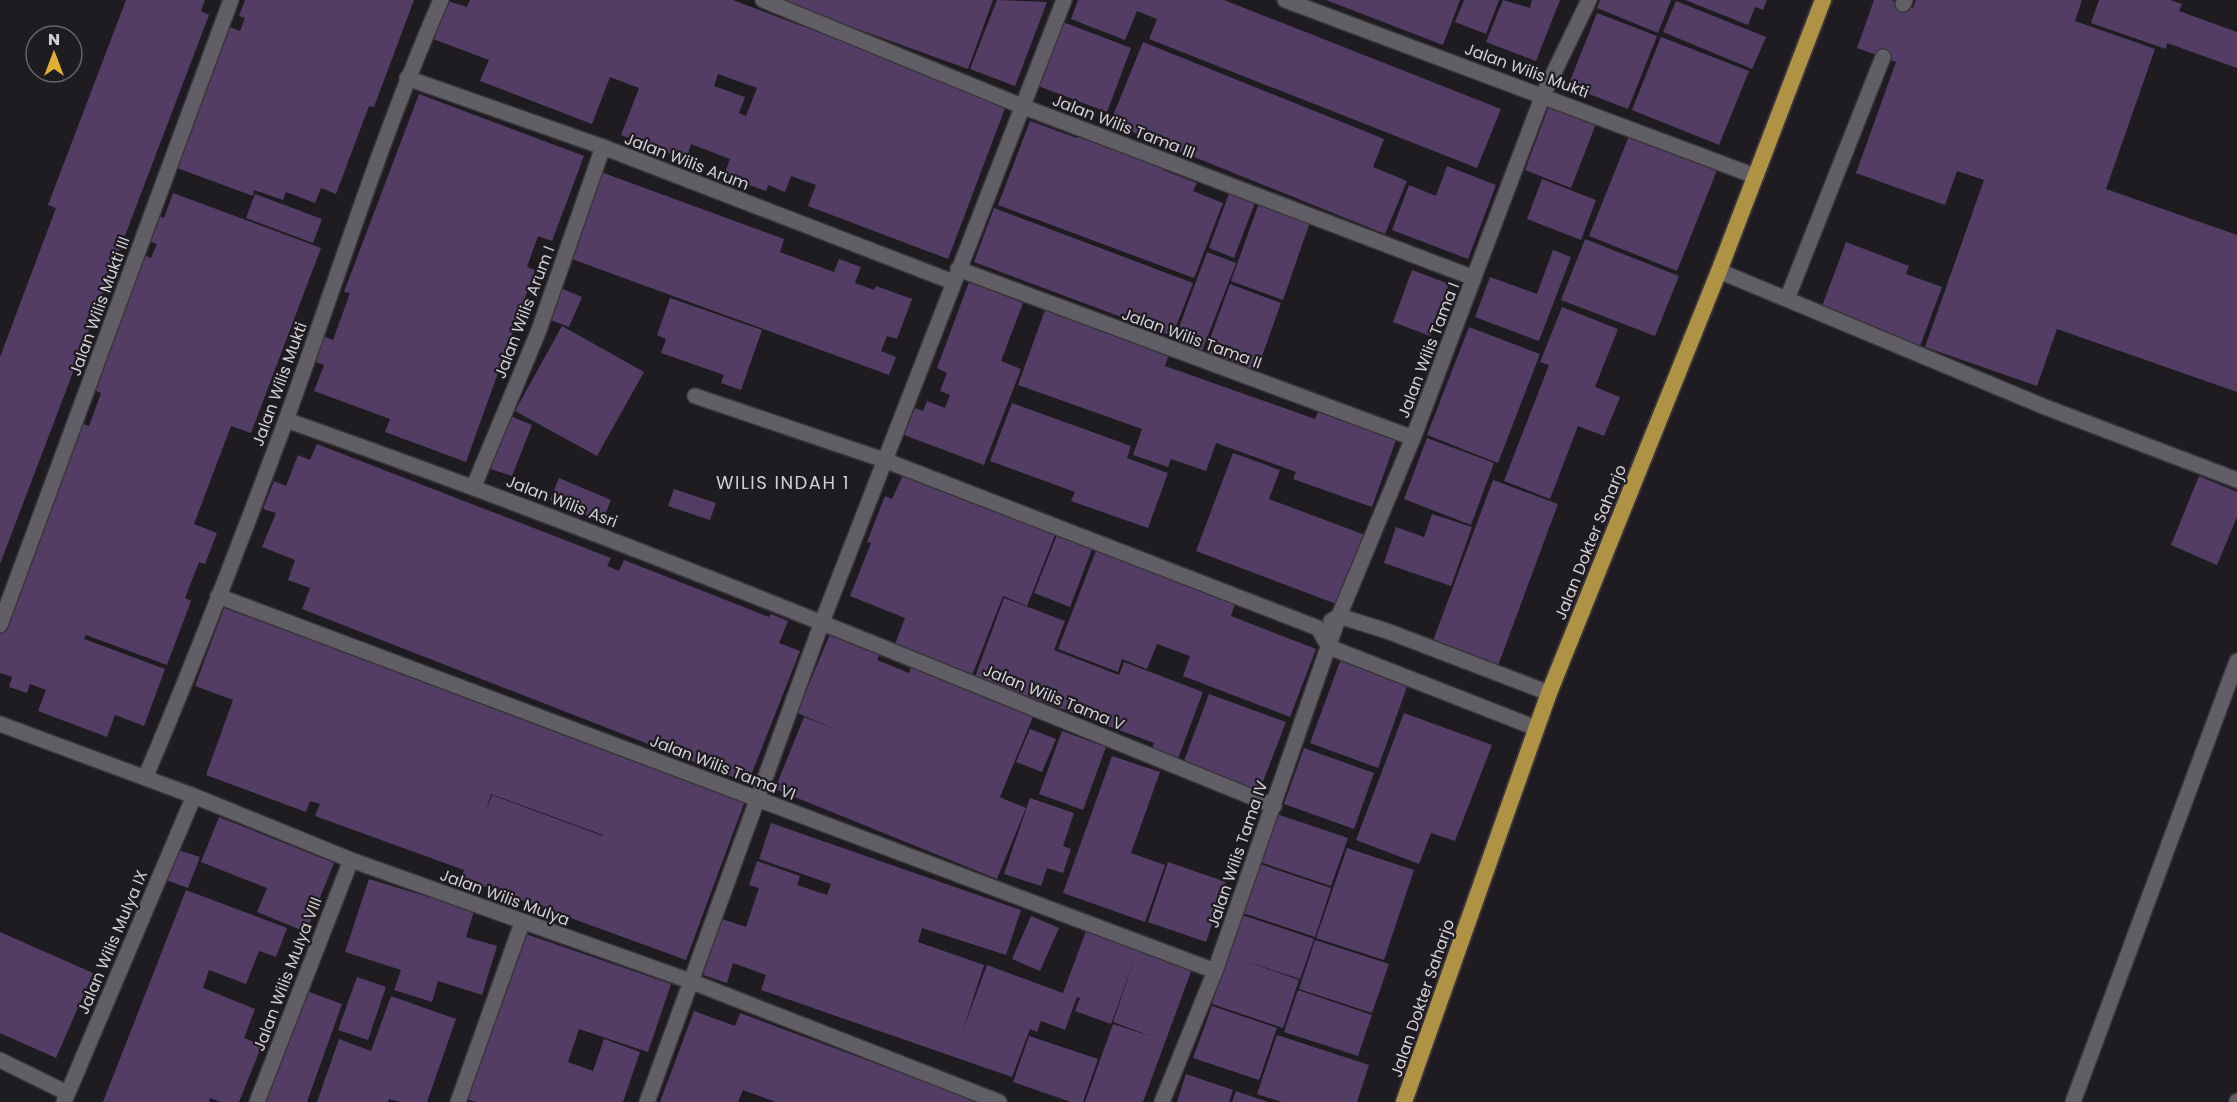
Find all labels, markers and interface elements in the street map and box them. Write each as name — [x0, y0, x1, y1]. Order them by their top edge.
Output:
north arrow — [24, 24, 84, 84]
text: N — [48, 28, 60, 51]
street label: Jalan Wilis Mukti — [1462, 37, 1592, 104]
street label: Jalan Wilis Tama III — [1049, 89, 1199, 164]
street label: Jalan Wilis Arum — [621, 127, 753, 196]
street label: Jalan Wilis Mukti III — [64, 233, 135, 379]
street label: Jalan Wilis Arum I — [489, 243, 560, 382]
street label: Jalan Wilis Tama I — [1392, 279, 1465, 421]
street label: Jalan Wilis Tama II — [1119, 302, 1265, 375]
street label: Jalan Wilis Mukti — [246, 319, 313, 449]
street label: Jalan Dokter Saharjo — [1549, 461, 1632, 623]
street label: Jalan Wilis Asri — [503, 470, 621, 533]
district label: WILIS INDAH 1 — [716, 470, 850, 495]
street label: Jalan Wilis Tama V — [980, 659, 1128, 736]
street label: Jalan Wilis Tama VI — [647, 729, 799, 806]
street label: Jalan Wilis Tama IV — [1201, 777, 1274, 931]
street label: Jalan Wilis Mulya — [437, 863, 573, 932]
street label: Jalan Wilis Mulya IX — [72, 867, 153, 1018]
street label: Jalan Wilis Mulya VIII — [247, 894, 327, 1055]
street label: Jalan Dokter Saharjo — [1385, 916, 1460, 1080]

